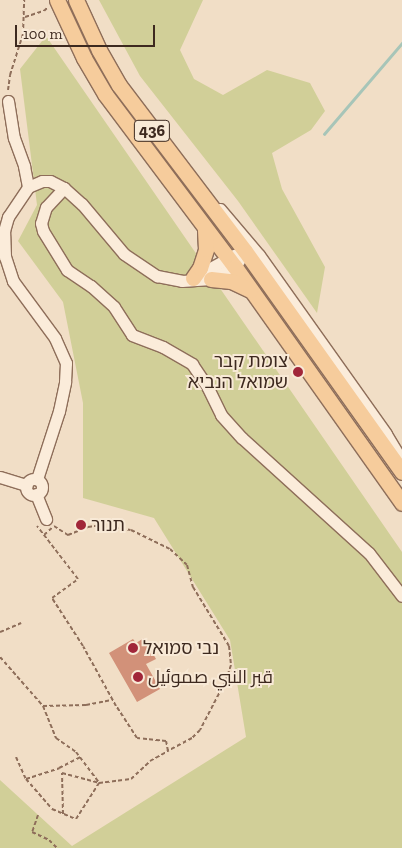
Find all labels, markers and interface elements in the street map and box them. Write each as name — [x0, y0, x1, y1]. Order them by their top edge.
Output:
scale bar — [18, 15, 158, 47]
text: 100 m — [23, 25, 62, 43]
road number: 436 — [133, 118, 171, 144]
place label: צומת קבר שמואל הנביא — [188, 351, 288, 394]
marker: צומת קבר שמואל הנביא — [292, 366, 304, 378]
place label: תנור — [91, 514, 125, 536]
marker: תנור — [75, 519, 87, 531]
place label: נבי סמואל — [143, 637, 219, 659]
marker: נבי סמואל — [127, 642, 139, 654]
place label: قبر النبي صموئيل — [148, 666, 273, 688]
marker: قبر النبي صموئيل — [132, 671, 144, 683]

